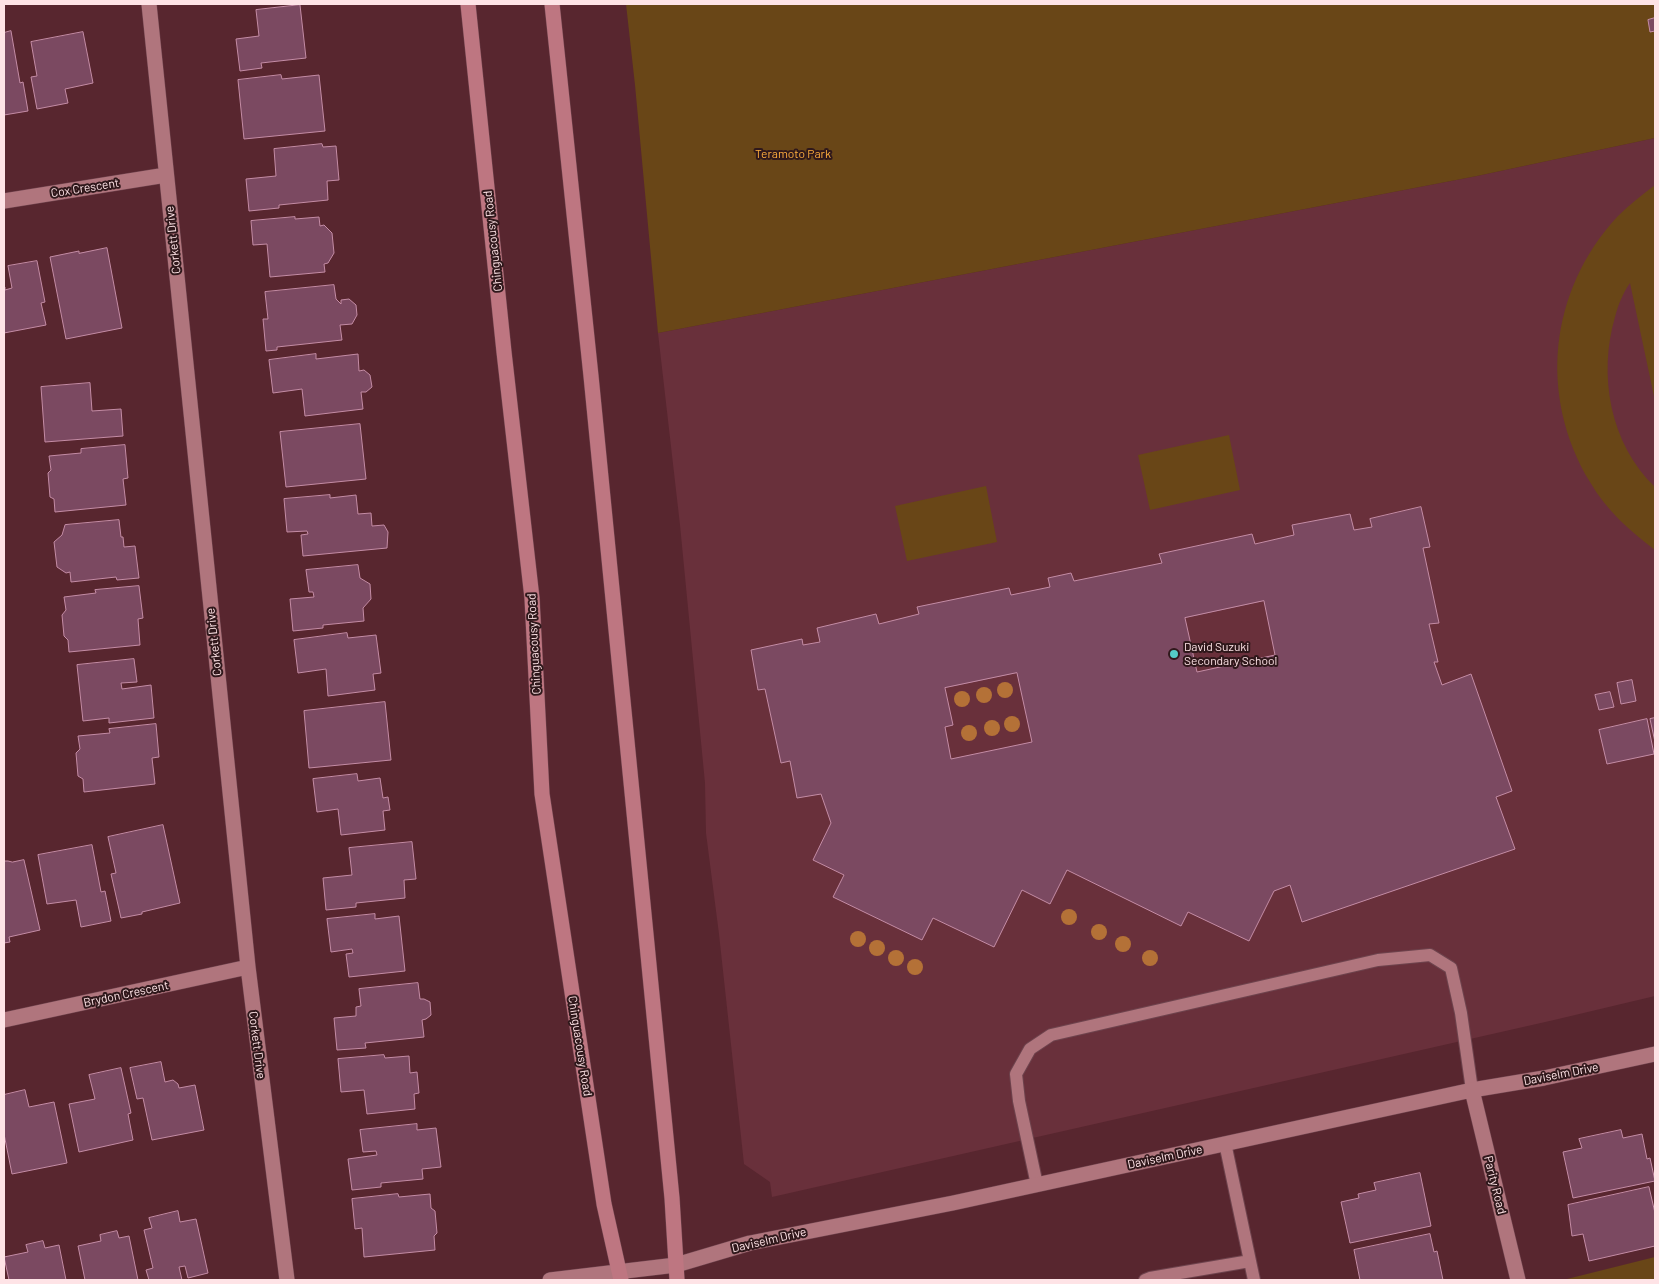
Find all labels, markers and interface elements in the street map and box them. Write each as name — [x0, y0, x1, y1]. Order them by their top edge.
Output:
park label: Teramoto Park — [755, 147, 831, 161]
street label: Cox Crescent — [50, 176, 120, 200]
street label: Chinguacousy Road — [481, 190, 505, 292]
street label: Corkett Drive — [162, 205, 184, 275]
street label: Chinguacousy Road — [524, 593, 544, 695]
street label: Corkett Drive — [203, 607, 225, 677]
place label: David Suzuki Secondary School — [1184, 640, 1277, 668]
marker: David Suzuki Secondary School — [1168, 648, 1180, 660]
street label: Brydon Crescent — [82, 978, 170, 1010]
street label: Chinguacousy Road — [565, 995, 595, 1097]
street label: Corkett Drive — [246, 1010, 268, 1080]
street label: Daviselm Drive — [1522, 1060, 1600, 1088]
street label: Daviselm Drive — [1126, 1142, 1204, 1172]
street label: Parity Road — [1481, 1154, 1509, 1216]
street label: Daviselm Drive — [730, 1224, 808, 1256]

